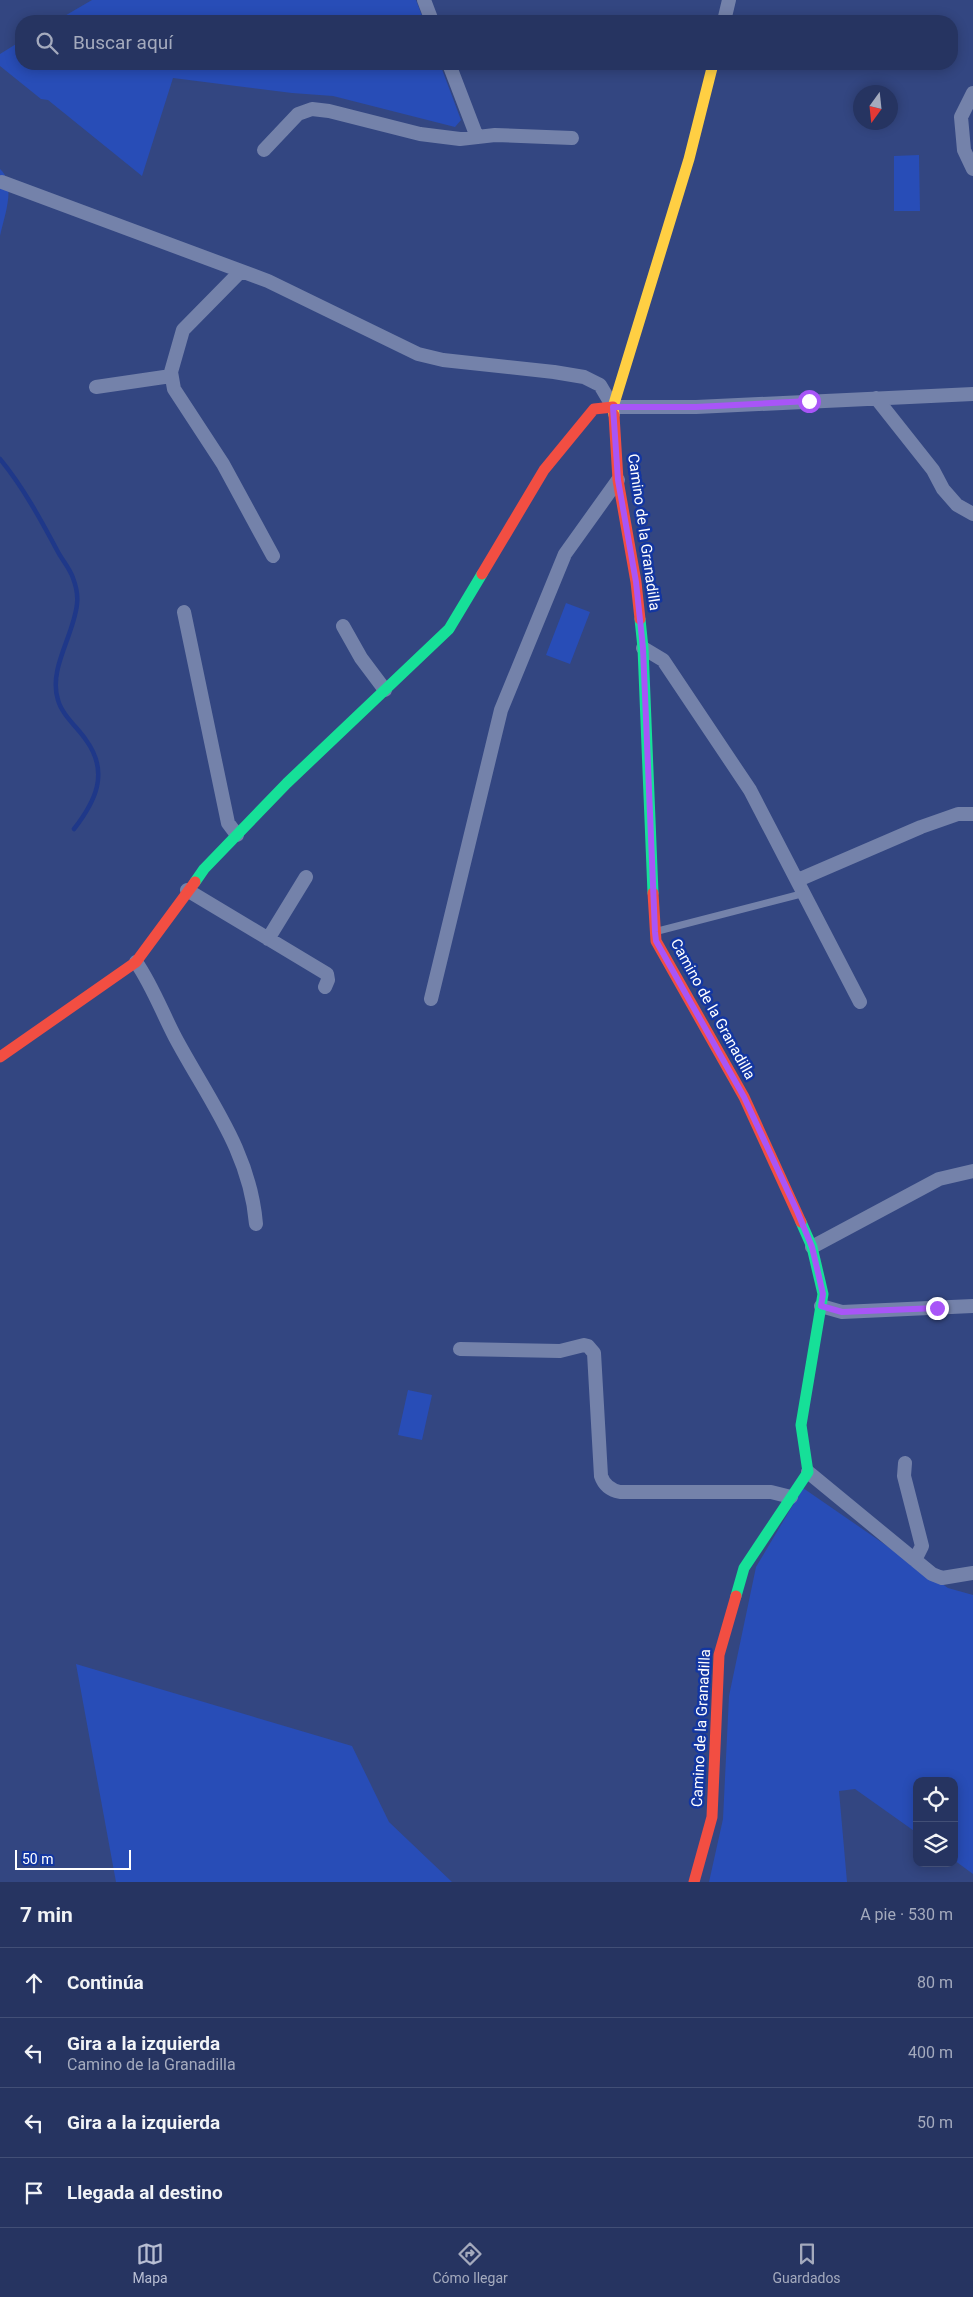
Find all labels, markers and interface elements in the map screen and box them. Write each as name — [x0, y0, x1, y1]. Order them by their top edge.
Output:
search box — [15, 15, 958, 70]
icon: search — [33, 29, 61, 57]
text: Buscar aquí — [73, 31, 173, 54]
north arrow — [853, 85, 898, 130]
route start — [798, 390, 821, 413]
street label: Camino de la Granadilla — [624, 452, 664, 612]
street label: Camino de la Granadilla — [667, 935, 759, 1083]
route end — [926, 1297, 949, 1320]
street label: Camino de la Granadilla — [688, 1649, 714, 1807]
map controls — [913, 1777, 958, 1867]
button: locate — [913, 1777, 958, 1822]
button: layers — [913, 1822, 958, 1867]
scale bar — [15, 1847, 131, 1870]
text: 50 m — [22, 1851, 54, 1867]
text: 7 min — [20, 1903, 73, 1927]
text: A pie · 530 m — [860, 1905, 953, 1924]
icon: ahead — [20, 1969, 48, 1997]
text: Continúa — [67, 1971, 144, 1994]
text: 80 m — [917, 1973, 953, 1992]
text: Gira a la izquierda — [67, 2032, 220, 2055]
icon: left — [20, 2039, 48, 2067]
text: 400 m — [908, 2043, 953, 2062]
text: Camino de la Granadilla — [67, 2055, 236, 2074]
icon: left — [20, 2109, 48, 2137]
text: Gira a la izquierda — [67, 2111, 220, 2134]
text: 50 m — [917, 2113, 953, 2132]
icon: arrive — [20, 2179, 48, 2207]
text: Llegada al destino — [67, 2181, 223, 2204]
tab: Mapa — [132, 2240, 168, 2286]
tab: Cómo llegar — [432, 2240, 508, 2286]
tab: Guardados — [773, 2240, 841, 2286]

